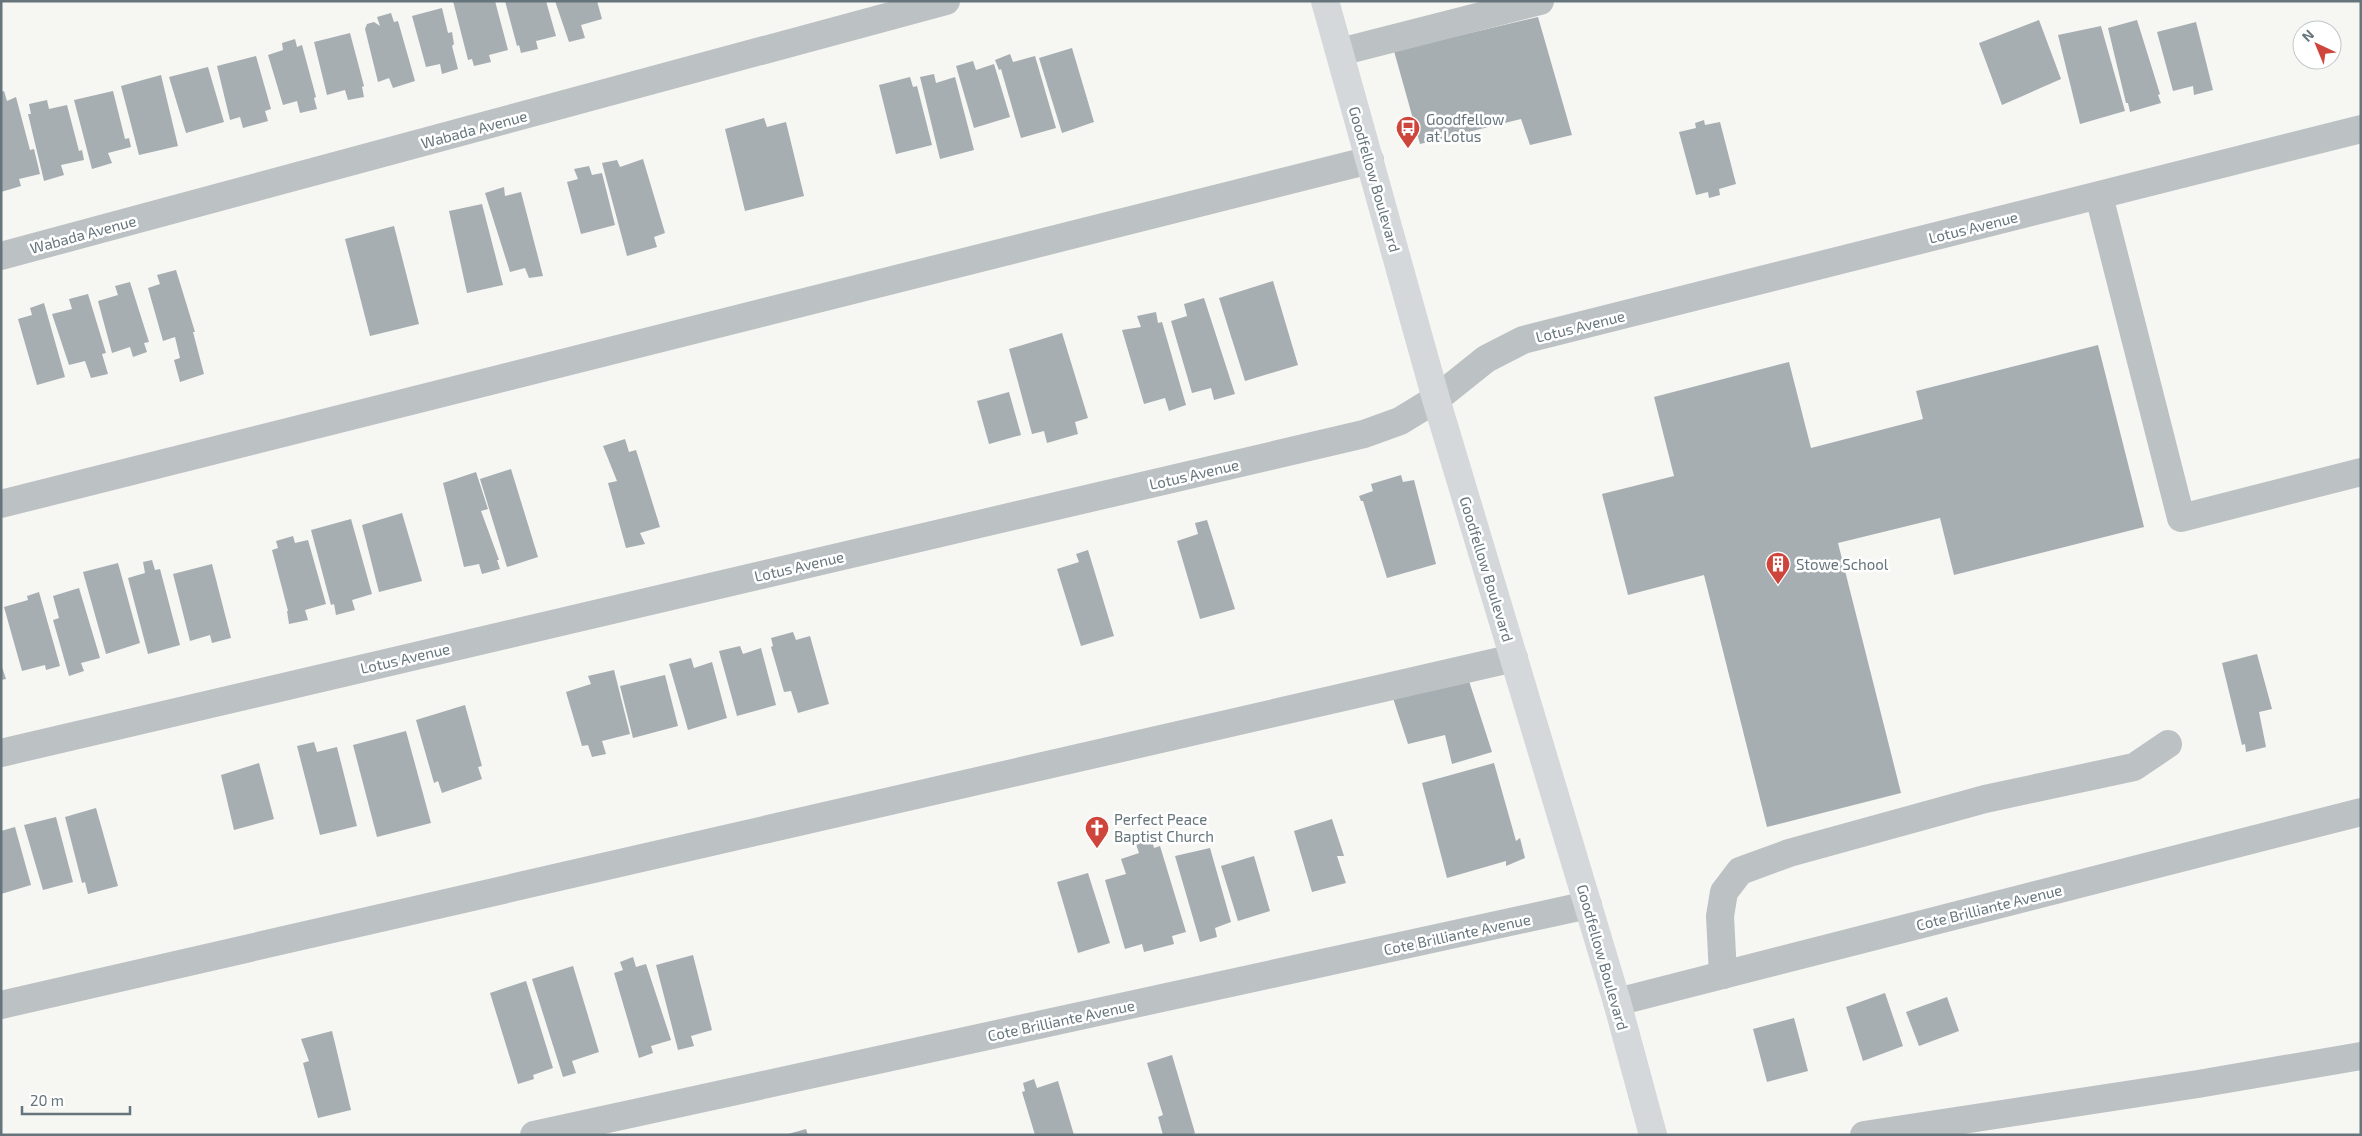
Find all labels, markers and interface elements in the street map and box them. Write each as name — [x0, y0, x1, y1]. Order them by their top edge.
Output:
north arrow — [2292, 20, 2342, 70]
text: N — [2298, 26, 2317, 45]
street label: Goodfellow Boulevard — [1346, 104, 1404, 254]
street label: Wabada Avenue — [419, 106, 529, 152]
place label: Goodfellow at Lotus — [1426, 110, 1504, 145]
bus stop icon: Goodfellow at Lotus — [1395, 115, 1421, 149]
street label: Lotus Avenue — [1927, 207, 2019, 247]
street label: Wabada Avenue — [28, 211, 138, 257]
street label: Lotus Avenue — [1534, 306, 1626, 346]
street label: Lotus Avenue — [1147, 455, 1241, 493]
street label: Goodfellow Boulevard — [1456, 494, 1518, 644]
street label: Lotus Avenue — [752, 547, 846, 585]
building icon: Stowe School — [1765, 551, 1791, 585]
place label: Stowe School — [1796, 555, 1889, 573]
street label: Lotus Avenue — [358, 639, 452, 677]
place label: Perfect Peace Baptist Church — [1114, 810, 1214, 845]
church icon: Perfect Peace Baptist Church — [1084, 815, 1110, 849]
street label: Cote Brilliante Avenue — [1914, 880, 2064, 934]
street label: Goodfellow Boulevard — [1574, 882, 1632, 1032]
street label: Cote Brilliante Avenue — [1382, 910, 1532, 958]
street label: Cote Brilliante Avenue — [986, 996, 1136, 1044]
scale bar — [22, 1084, 130, 1116]
text: 20 m — [30, 1091, 64, 1109]

